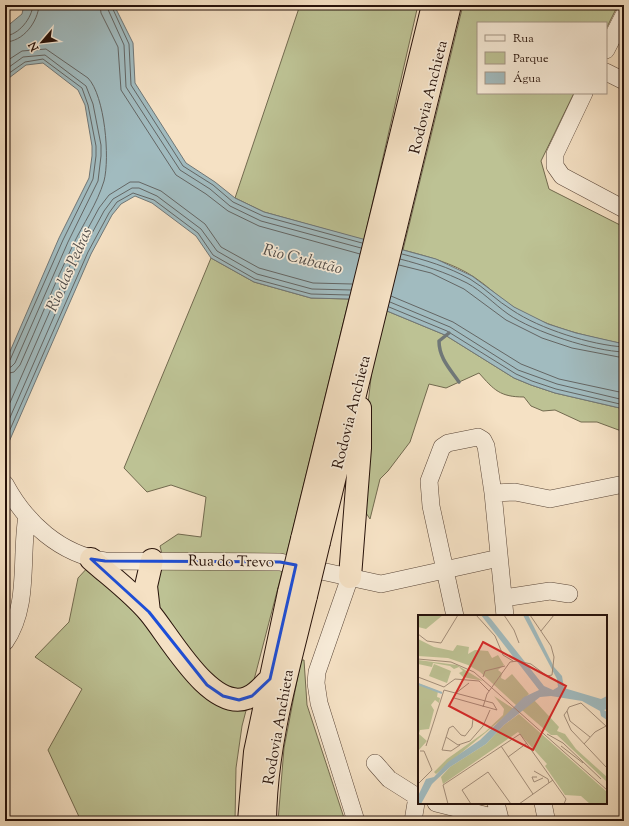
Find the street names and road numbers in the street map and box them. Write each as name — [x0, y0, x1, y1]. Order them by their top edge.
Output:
street label: Rodovia Anchieta — [405, 38, 454, 156]
street label: Rodovia Anchieta — [328, 353, 377, 471]
street label: Rua do Trevo — [188, 551, 274, 574]
street label: Rodovia Anchieta — [259, 668, 300, 786]

